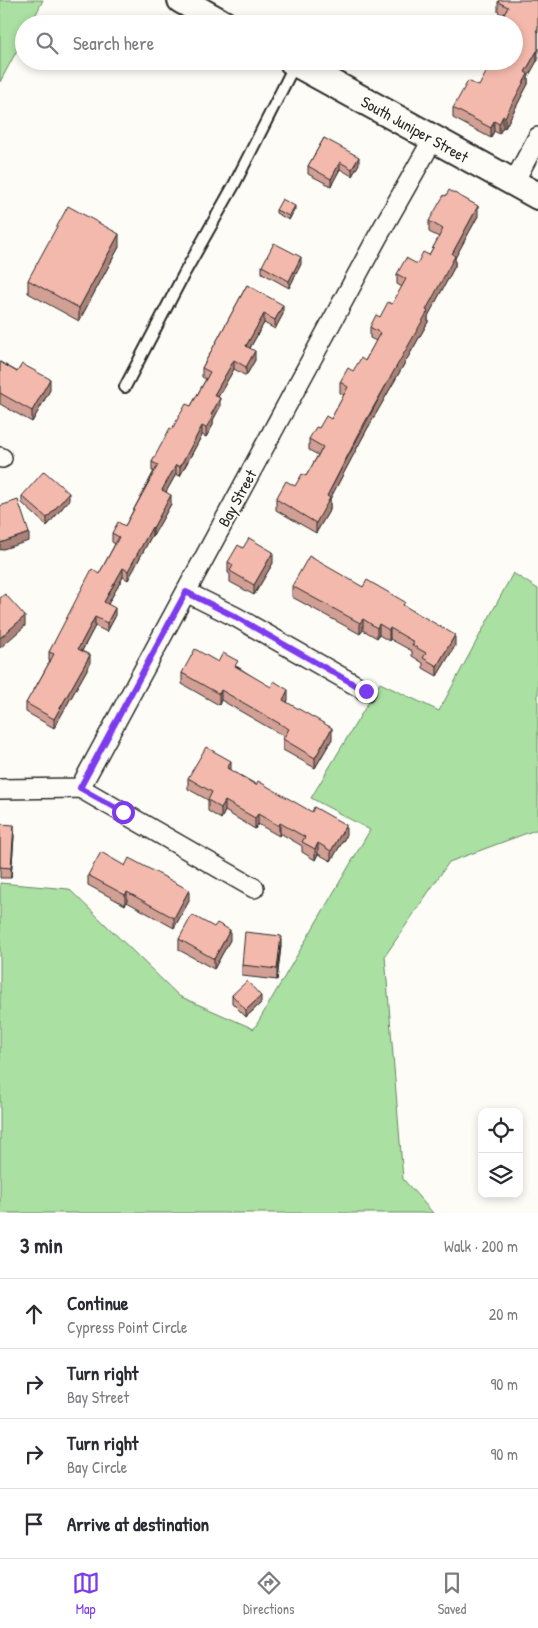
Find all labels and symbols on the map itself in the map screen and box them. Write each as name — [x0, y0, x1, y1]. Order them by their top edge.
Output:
street label: South Juniper Street — [357, 90, 473, 168]
street label: Bay Street — [212, 465, 262, 530]
route end — [355, 680, 378, 703]
route start — [112, 801, 135, 824]

